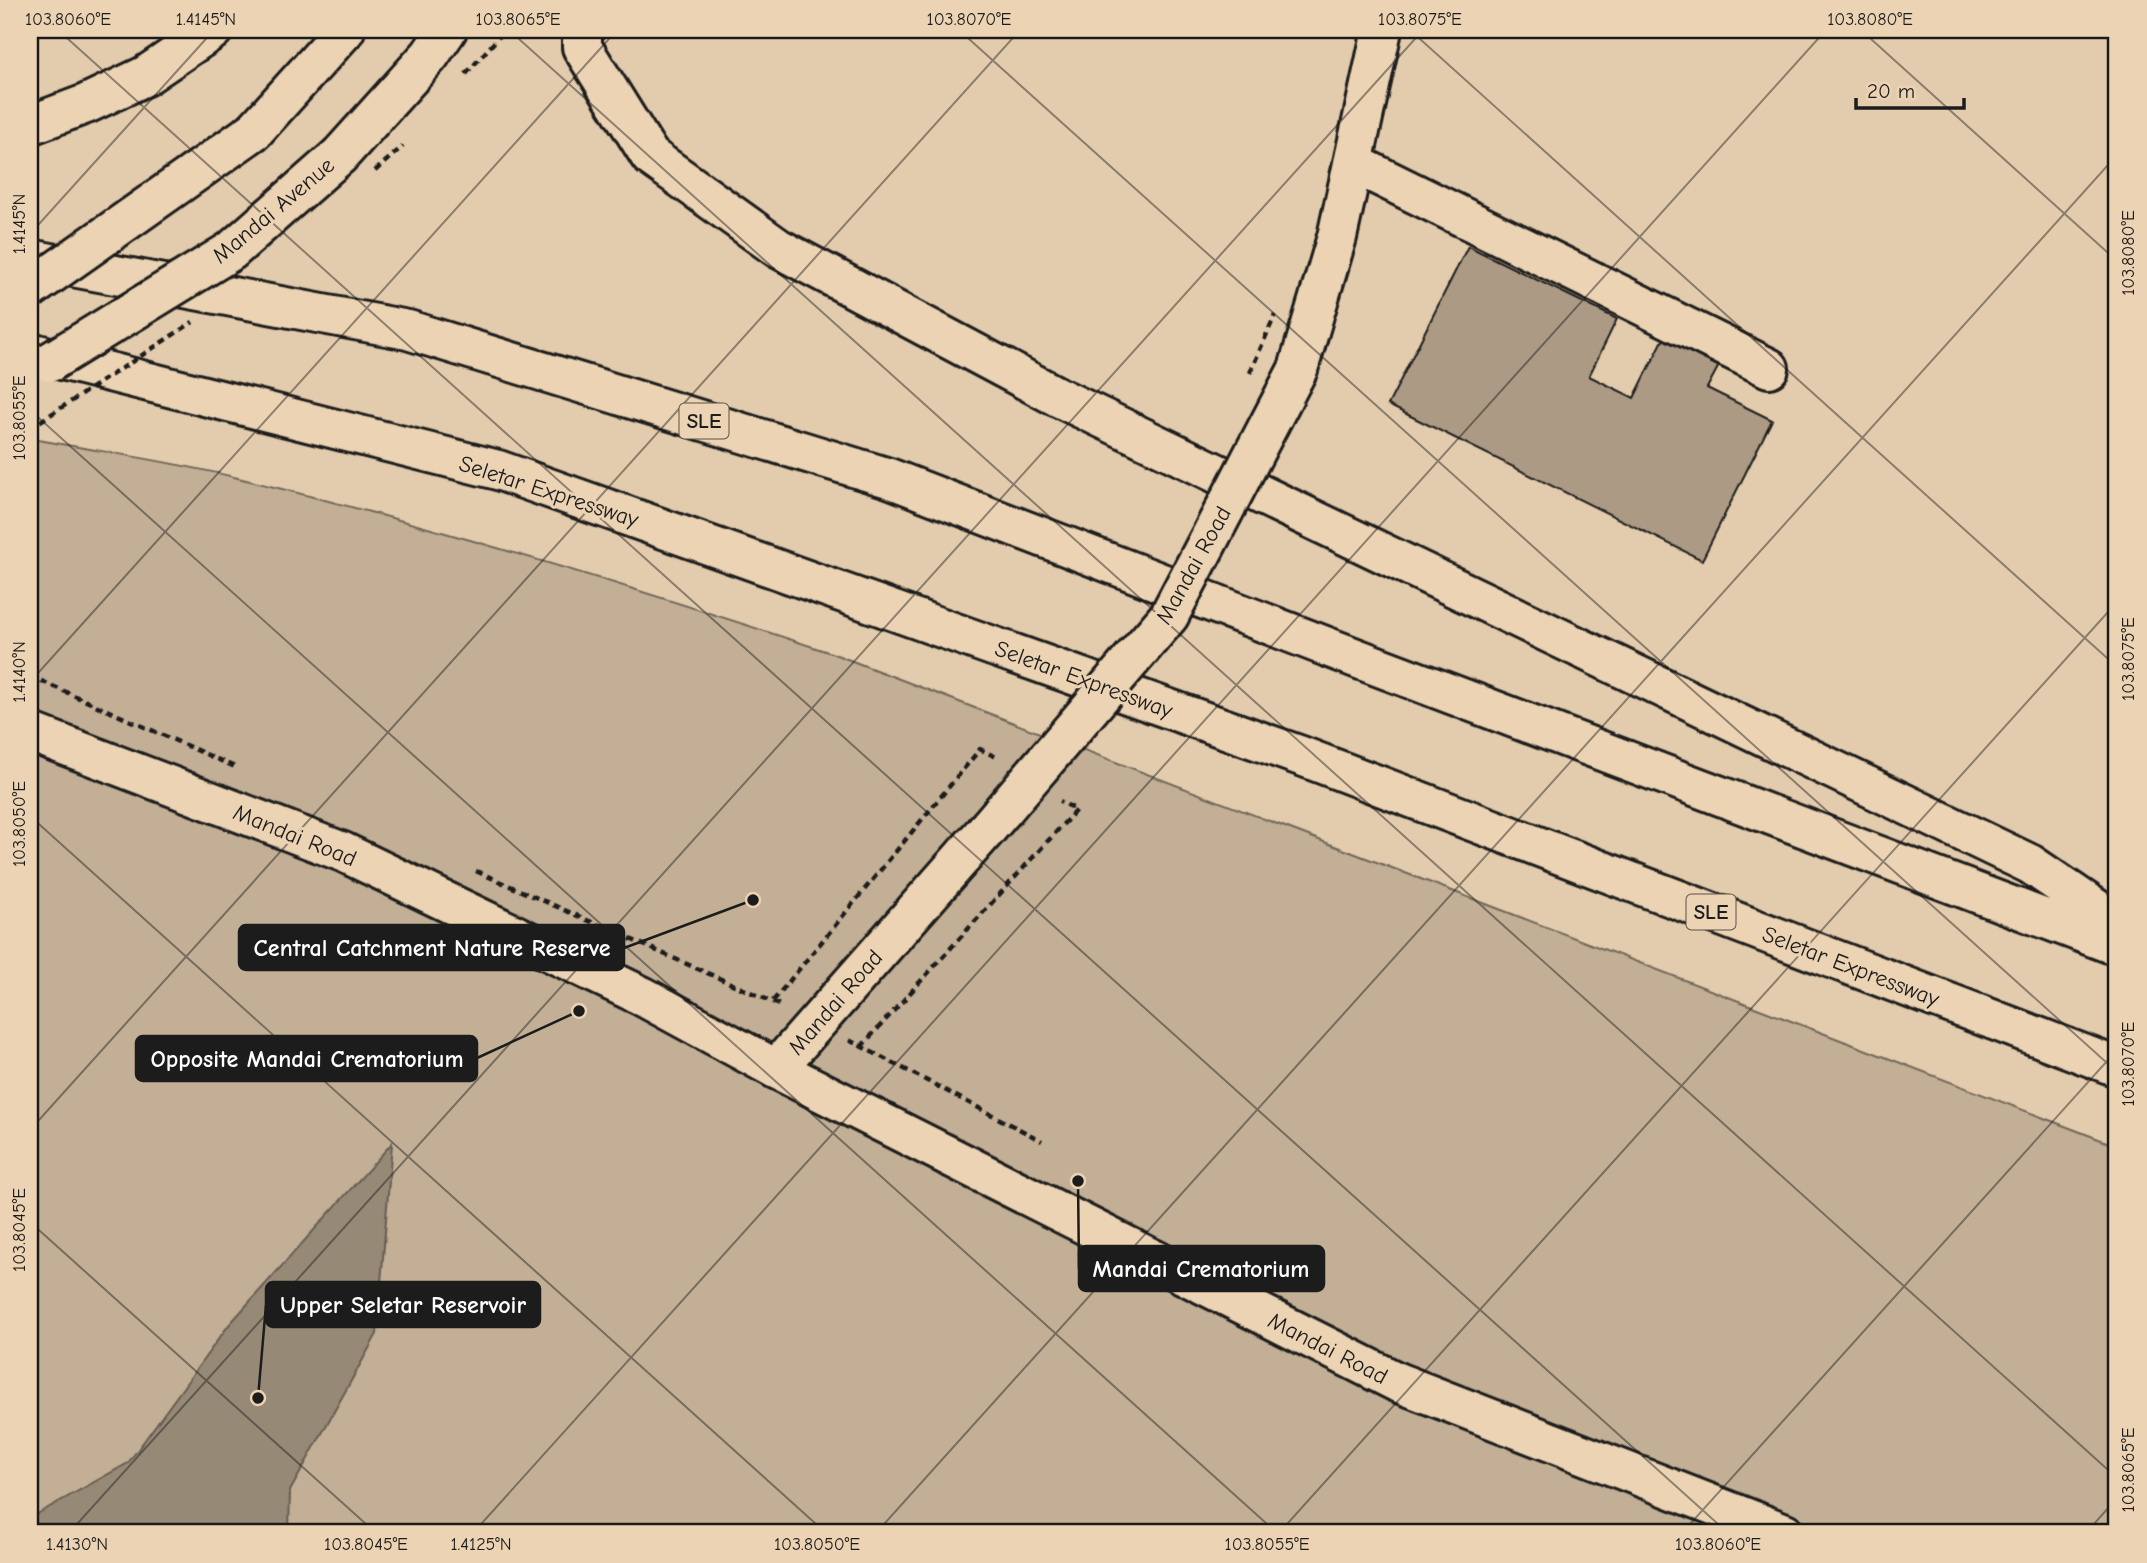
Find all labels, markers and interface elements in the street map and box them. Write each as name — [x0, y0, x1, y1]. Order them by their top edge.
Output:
text: 103.8060°E — [25, 9, 111, 30]
text: 1.4145°N — [176, 9, 236, 30]
text: 103.8065°E — [476, 9, 561, 30]
text: 103.8070°E — [927, 9, 1012, 30]
text: 103.8075°E — [1378, 9, 1462, 30]
text: 103.8080°E — [1827, 9, 1913, 30]
scale bar — [1856, 66, 1965, 110]
text: 20 m — [1867, 79, 1915, 103]
street label: Mandai Avenue — [207, 152, 340, 269]
text: 1.4145°N — [9, 194, 30, 254]
text: 103.8080°E — [2118, 210, 2139, 296]
text: 103.8055°E — [9, 375, 30, 461]
road number: SLE — [680, 404, 728, 438]
street label: Seletar Expressway — [456, 450, 643, 533]
street label: Mandai Road — [1150, 502, 1237, 629]
text: 103.8075°E — [2118, 617, 2139, 701]
street label: Seletar Expressway — [991, 635, 1177, 724]
text: 1.4140°N — [9, 641, 30, 703]
text: 103.8050°E — [9, 781, 30, 867]
street label: Mandai Road — [229, 799, 360, 872]
road number: SLE — [1686, 894, 1736, 930]
street label: Seletar Expressway — [1759, 920, 1944, 1013]
callout: Central Catchment Nature Reserve — [239, 925, 624, 970]
text: Central Catchment Nature Reserve — [253, 934, 611, 962]
street label: Mandai Road — [782, 944, 888, 1060]
text: 103.8070°E — [2118, 1021, 2139, 1106]
callout: Opposite Mandai Crematorium — [136, 1036, 477, 1081]
text: Opposite Mandai Crematorium — [150, 1045, 464, 1073]
text: 103.8045°E — [9, 1188, 30, 1272]
callout: Mandai Crematorium — [1079, 1246, 1324, 1291]
text: Mandai Crematorium — [1093, 1255, 1309, 1283]
callout: Upper Seletar Reservoir — [266, 1282, 540, 1327]
text: Upper Seletar Reservoir — [280, 1291, 526, 1319]
street label: Mandai Road — [1264, 1307, 1392, 1390]
text: 103.8065°E — [2118, 1427, 2139, 1513]
text: 1.4130°N — [46, 1534, 108, 1555]
text: 103.8045°E — [324, 1534, 408, 1555]
text: 1.4125°N — [450, 1534, 512, 1555]
text: 103.8050°E — [774, 1534, 860, 1555]
text: 103.8055°E — [1225, 1534, 1310, 1555]
text: 103.8060°E — [1675, 1534, 1761, 1555]

